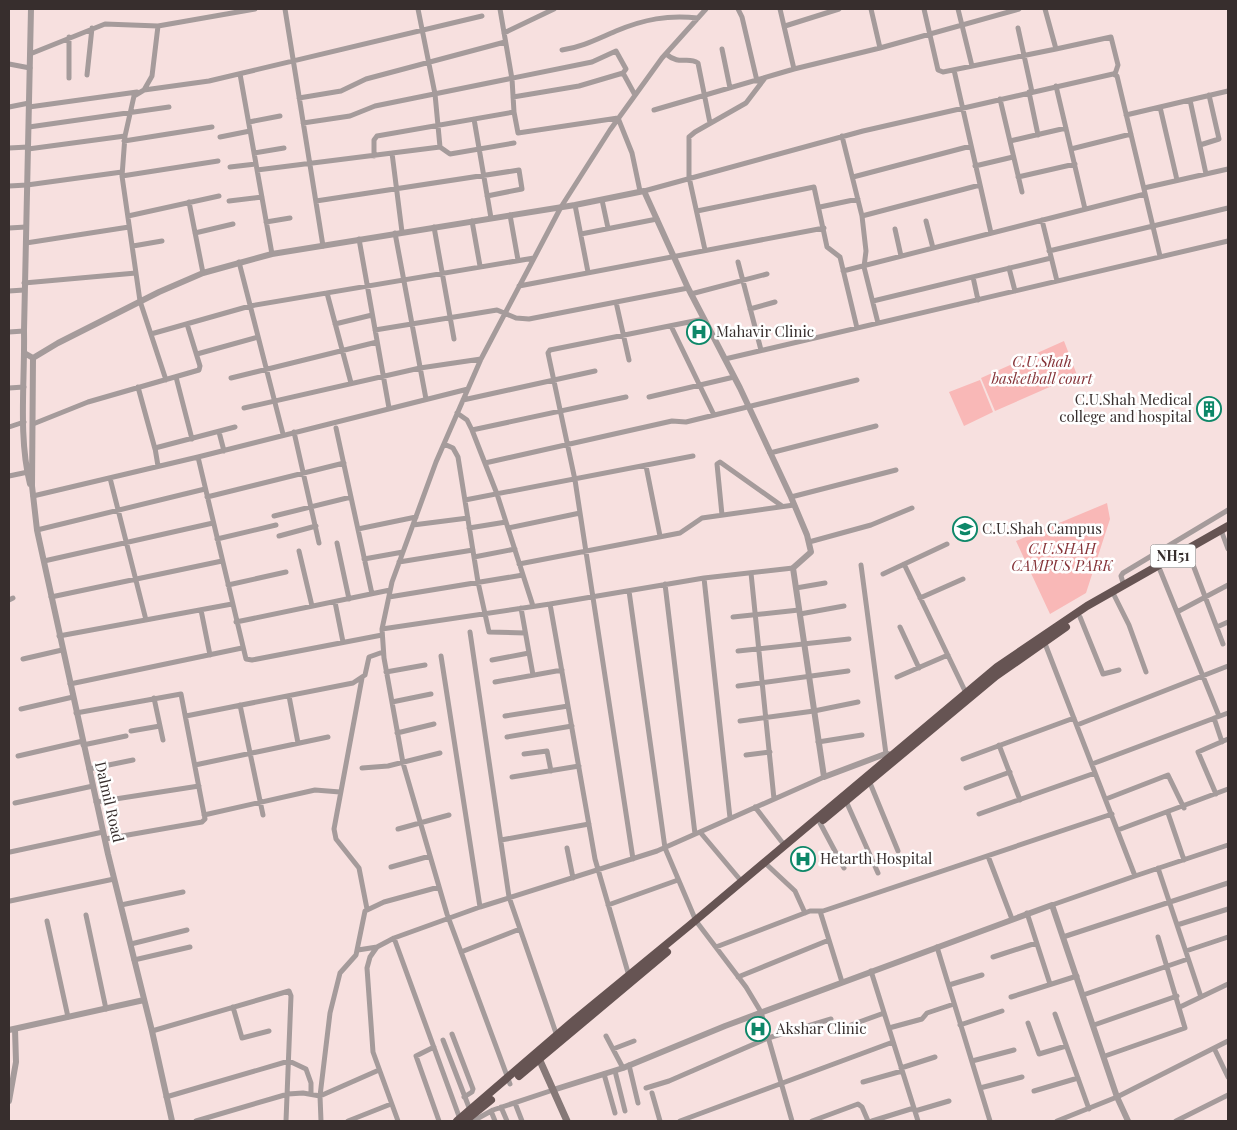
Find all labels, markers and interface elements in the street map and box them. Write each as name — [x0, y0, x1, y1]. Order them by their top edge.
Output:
hospital icon: Mahavir Clinic — [686, 319, 712, 345]
place label: Mahavir Clinic — [716, 321, 814, 341]
park label: C.U.Shah basketball court — [991, 351, 1093, 388]
place label: C.U.Shah Medical college and hospital — [1059, 389, 1192, 426]
building icon: C.U.Shah Medical college and hospital — [1196, 396, 1222, 422]
school or university icon: C.U.Shah Campus — [952, 516, 978, 542]
place label: C.U.Shah Campus — [982, 518, 1102, 538]
park label: C.U.SHAH CAMPUS PARK — [1011, 538, 1114, 575]
road number: NH51 — [1150, 544, 1196, 568]
street label: Dalmil Road — [91, 759, 129, 844]
hospital icon: Hetarth Hospital — [790, 846, 816, 872]
place label: Hetarth Hospital — [820, 848, 932, 868]
hospital icon: Akshar Clinic — [745, 1016, 771, 1042]
place label: Akshar Clinic — [775, 1018, 866, 1038]

